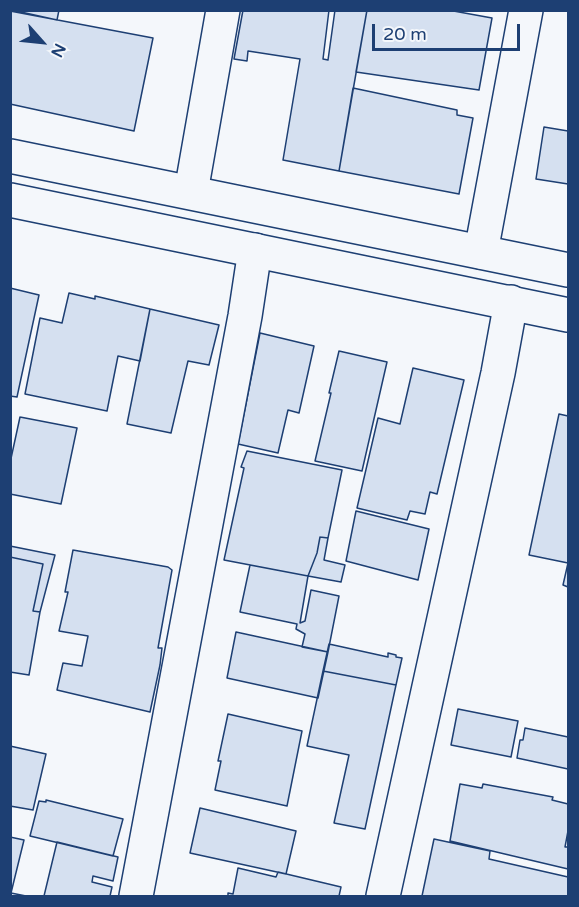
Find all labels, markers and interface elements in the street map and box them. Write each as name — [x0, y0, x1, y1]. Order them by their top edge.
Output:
north arrow — [12, 12, 72, 72]
scale bar — [375, 12, 524, 50]
text: 20 m — [383, 23, 427, 45]
text: N — [46, 40, 70, 60]

